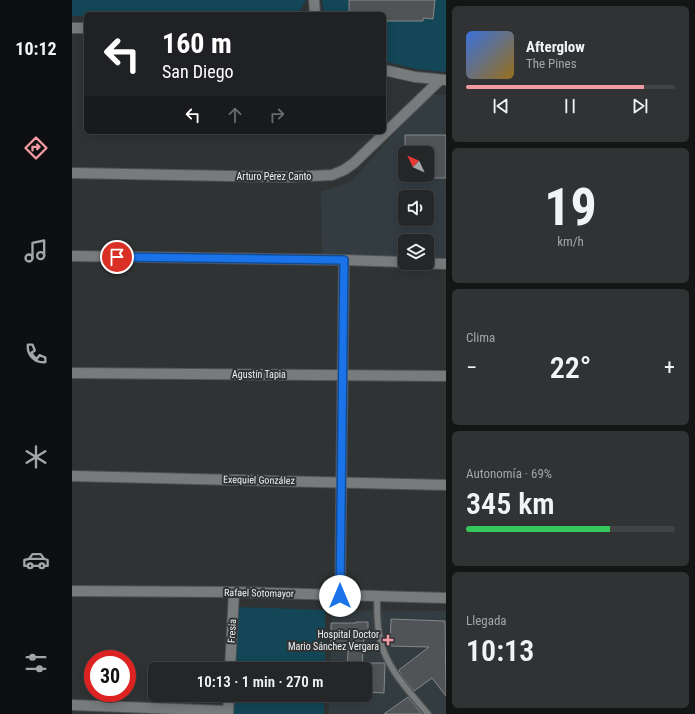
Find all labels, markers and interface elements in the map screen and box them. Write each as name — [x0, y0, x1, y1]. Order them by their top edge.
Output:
text: 160 m — [162, 27, 232, 60]
icon: left — [96, 28, 148, 80]
text: 10:12 — [15, 38, 57, 59]
text: Afterglow — [526, 38, 585, 56]
text: The Pines — [526, 56, 577, 71]
text: San Diego — [162, 61, 234, 82]
icon: previous — [490, 95, 512, 117]
icon: pause — [559, 95, 581, 117]
icon: next — [629, 95, 651, 117]
icon: left — [182, 104, 204, 126]
icon: ahead — [224, 104, 246, 126]
icon: right — [266, 104, 288, 126]
icon: directions — [22, 134, 50, 162]
north arrow — [398, 146, 434, 182]
map controls — [398, 146, 434, 270]
street label: Arturo Pérez Canto — [237, 171, 311, 182]
text: 19 — [544, 177, 597, 238]
button: sound — [398, 190, 434, 226]
button: layers — [398, 234, 434, 270]
text: km/h — [557, 234, 584, 249]
icon: music — [22, 237, 50, 265]
pin — [100, 240, 134, 274]
icon: arrive — [106, 246, 128, 268]
text: Clima — [466, 330, 495, 345]
icon: phone — [22, 340, 50, 368]
text: 22° — [550, 350, 591, 385]
text: − — [466, 355, 477, 380]
text: + — [664, 355, 675, 380]
street label: Agustín Tapia — [232, 369, 286, 380]
icon: climate — [22, 443, 50, 471]
text: Autonomía · 69% — [466, 466, 552, 481]
street label: Exequiel González — [223, 474, 295, 486]
text: 345 km — [466, 486, 555, 521]
icon: car — [22, 546, 50, 574]
position arrow — [319, 575, 361, 617]
street label: Rafael Sotomayor — [224, 587, 294, 599]
text: Llegada — [466, 613, 507, 628]
street label: Fresia — [226, 619, 238, 643]
place label: Hospital Doctor Mario Sánchez Vergara — [288, 629, 379, 652]
text: 10:13 — [466, 633, 534, 668]
marker: Hospital Doctor Mario Sánchez Vergara — [382, 634, 394, 646]
icon: filters — [22, 649, 50, 677]
speed limit sign: 30 — [84, 650, 136, 702]
text: 10:13 · 1 min · 270 m — [197, 673, 323, 691]

